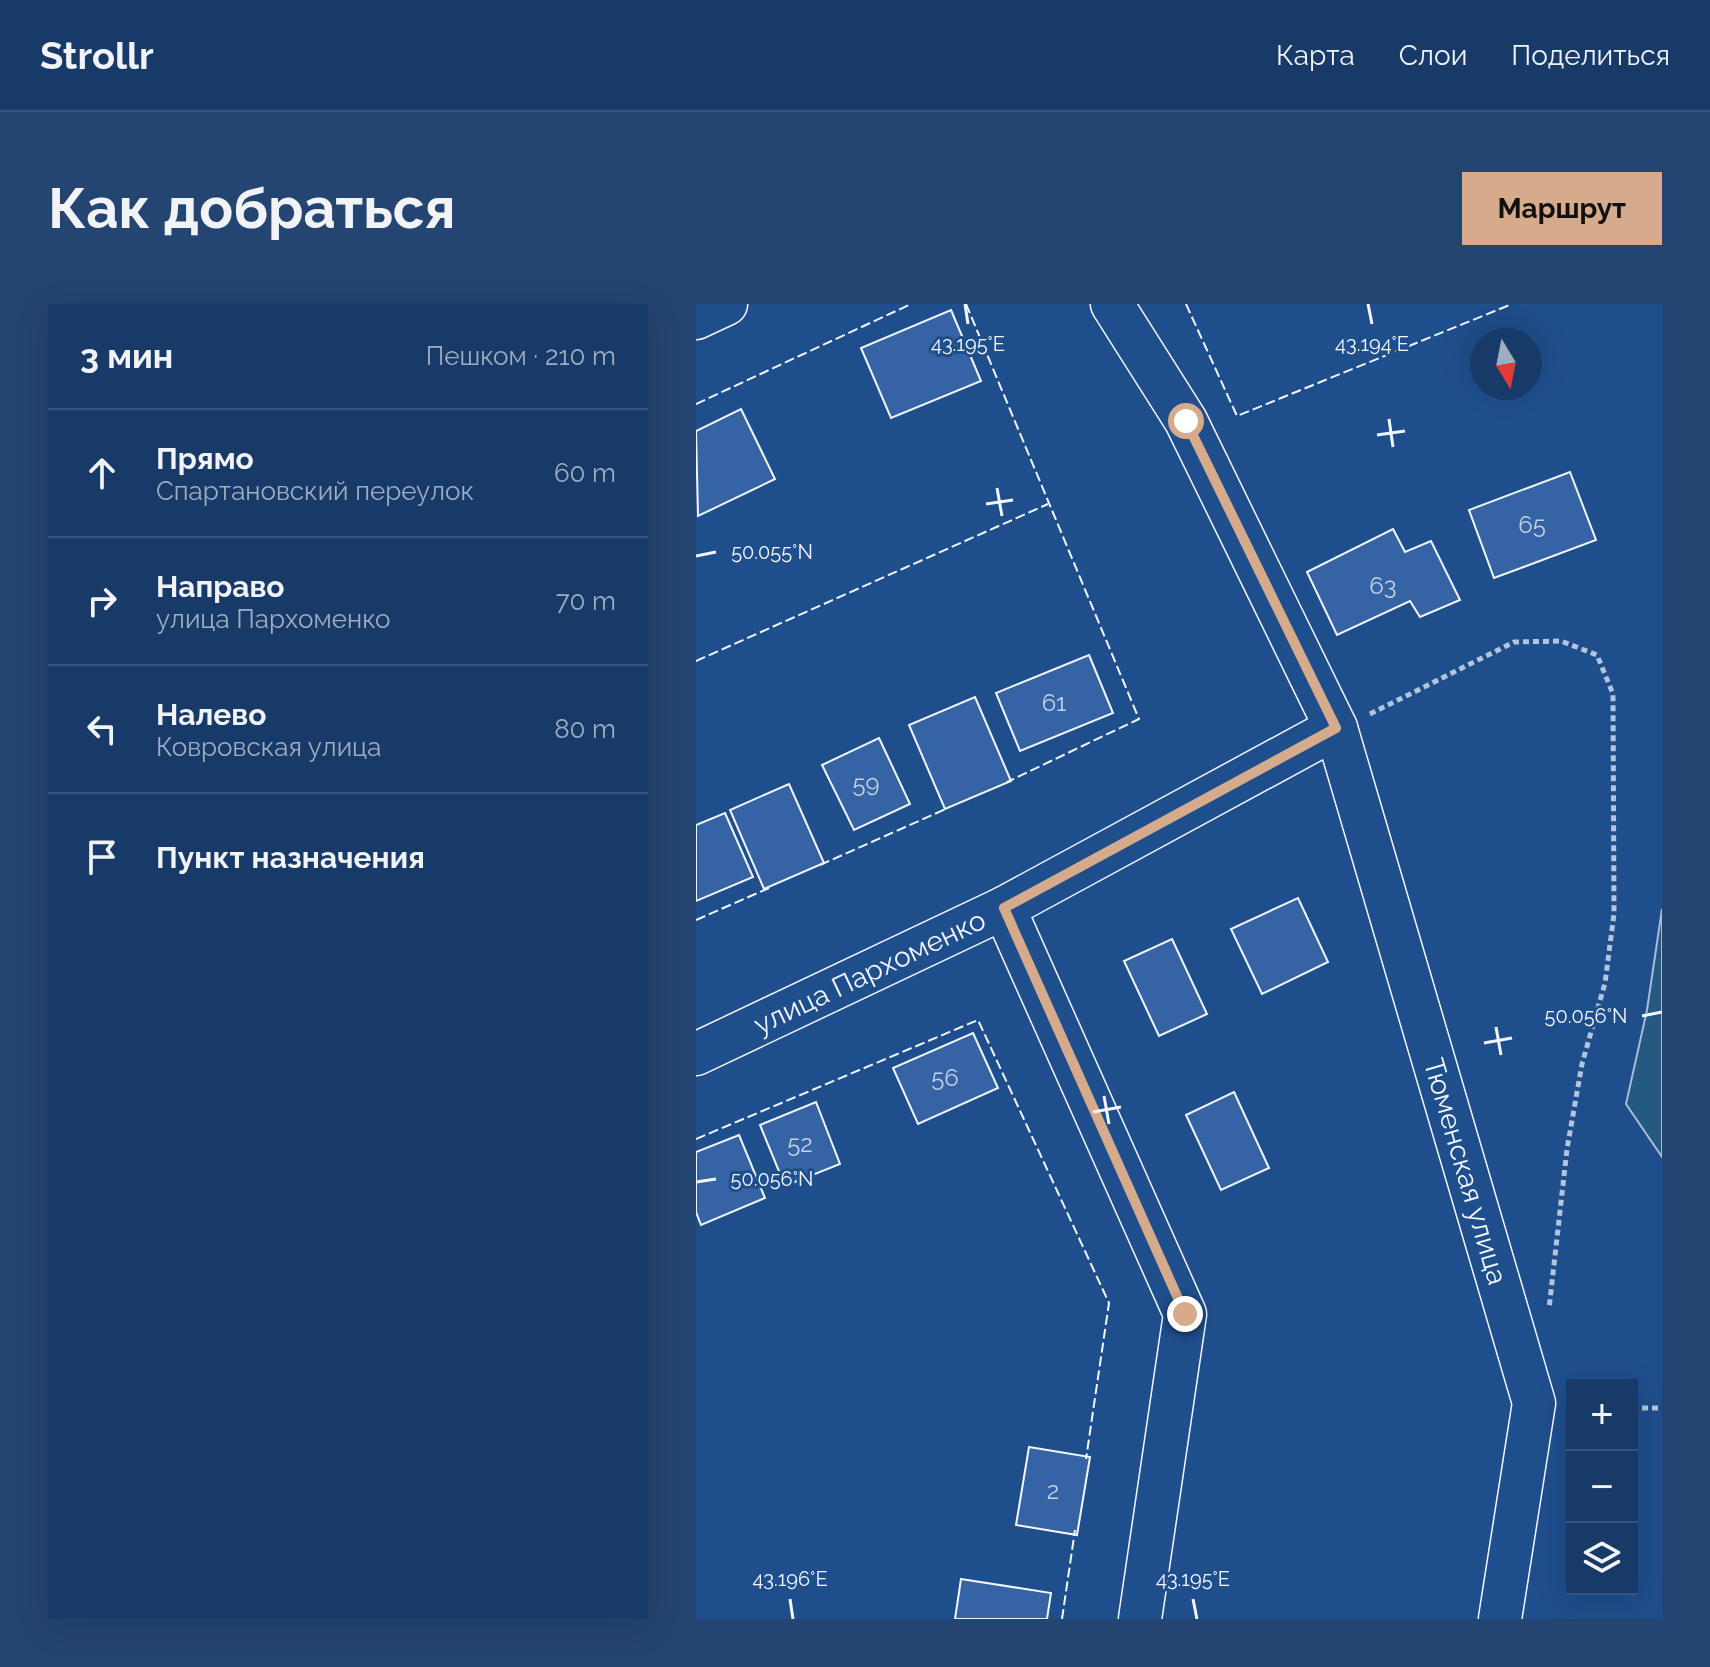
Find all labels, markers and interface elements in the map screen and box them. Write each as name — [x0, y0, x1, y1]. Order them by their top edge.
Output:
text: Strollr — [40, 33, 154, 78]
text: Карта — [1276, 39, 1355, 72]
text: Слои — [1399, 39, 1467, 72]
text: Поделиться — [1511, 39, 1670, 72]
button: Маршрут — [1462, 172, 1662, 245]
text: Как добраться — [48, 175, 455, 241]
north arrow — [1470, 328, 1542, 400]
text: 43.195°E — [931, 332, 1005, 356]
text: 43.194°E — [1335, 332, 1409, 356]
text: 3 мин — [80, 336, 173, 376]
text: Пешком · 210 m — [426, 341, 616, 371]
route start — [1168, 403, 1204, 439]
text: Прямо — [156, 441, 254, 476]
icon: ahead — [80, 451, 124, 495]
text: 60 m — [554, 458, 616, 488]
text: Спартановский переулок — [156, 476, 474, 506]
house number: 65 — [1518, 510, 1546, 539]
text: 50.055°N — [731, 540, 813, 564]
text: Направо — [156, 569, 285, 604]
house number: 63 — [1369, 571, 1397, 600]
icon: right — [80, 579, 124, 623]
text: 70 m — [556, 586, 616, 616]
text: улица Пархоменко — [156, 604, 390, 634]
house number: 61 — [1042, 688, 1066, 717]
text: Налево — [156, 697, 266, 732]
icon: left — [80, 707, 124, 751]
text: 80 m — [554, 714, 616, 744]
text: Ковровская улица — [156, 732, 381, 762]
house number: 59 — [852, 769, 880, 798]
icon: arrive — [80, 835, 124, 879]
text: Пункт назначения — [156, 840, 425, 875]
street label: улица Пархоменко — [749, 903, 991, 1041]
text: 50.056°N — [1545, 1004, 1627, 1028]
street label: Тюменская улица — [1417, 1054, 1514, 1288]
house number: 56 — [931, 1063, 959, 1092]
house number: 52 — [787, 1129, 813, 1158]
text: 50.056°N — [731, 1167, 813, 1191]
route end — [1167, 1296, 1203, 1332]
map controls — [1566, 1379, 1638, 1595]
button: + — [1566, 1379, 1638, 1451]
button: − — [1566, 1451, 1638, 1523]
house number: 2 — [1047, 1476, 1059, 1505]
button: layers — [1566, 1523, 1638, 1595]
text: 43.196°E — [752, 1567, 828, 1591]
text: 43.195°E — [1156, 1567, 1230, 1591]

